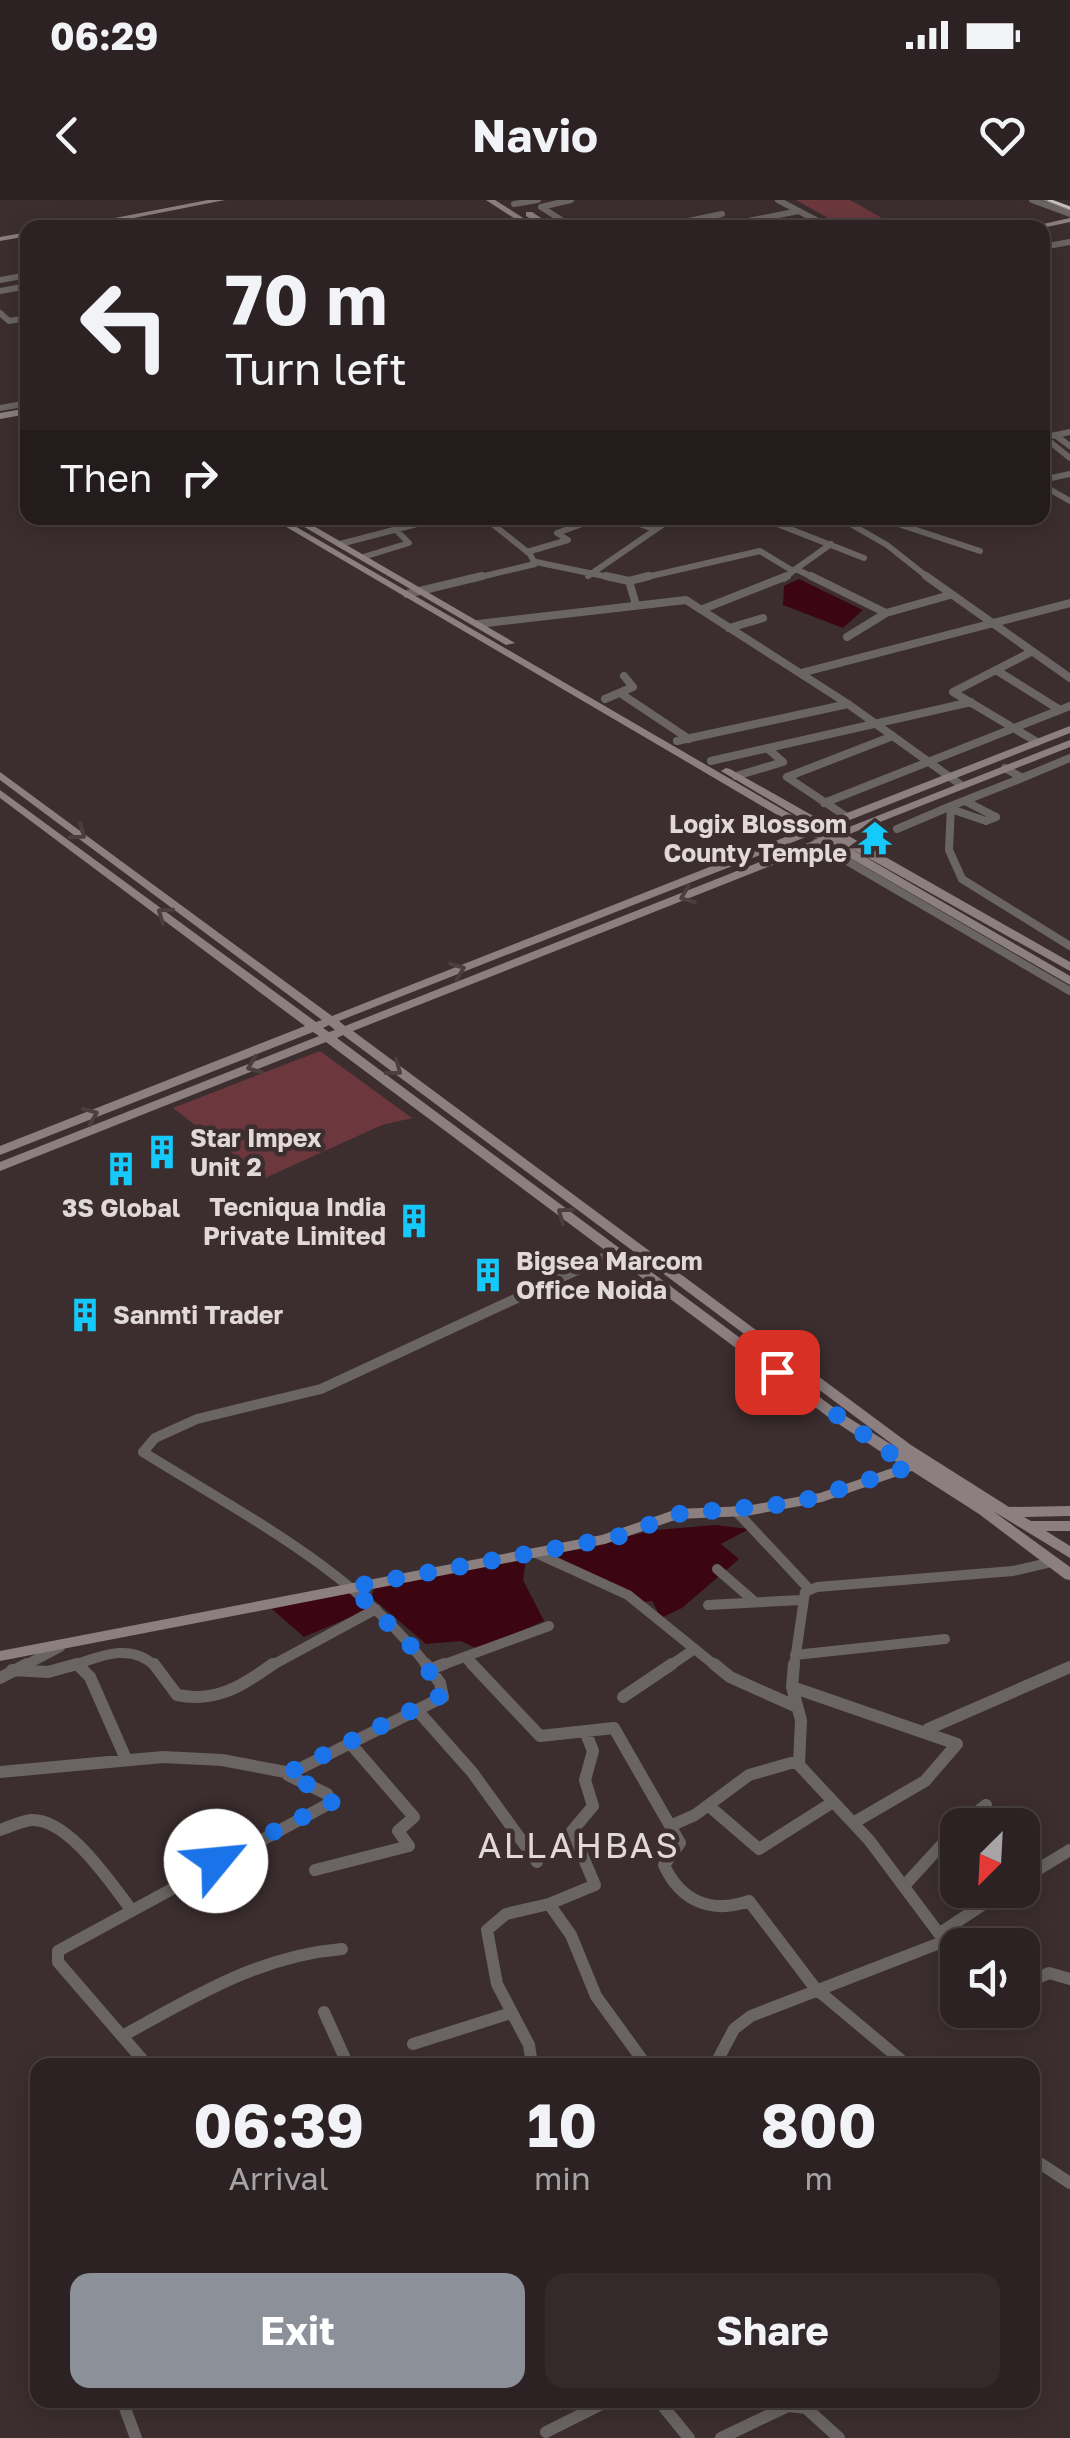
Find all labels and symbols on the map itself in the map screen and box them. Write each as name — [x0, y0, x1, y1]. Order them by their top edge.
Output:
place label: Logix Blossom County Temple — [664, 808, 847, 868]
temple icon: Logix Blossom County Temple — [856, 819, 894, 857]
one-way arrow — [68, 821, 86, 838]
one-way arrow — [679, 884, 697, 904]
one-way arrow — [157, 908, 175, 926]
one-way arrow — [448, 962, 466, 982]
one-way arrow — [247, 1054, 264, 1074]
one-way arrow — [384, 1058, 402, 1075]
one-way arrow — [81, 1106, 98, 1126]
place label: Star Impex Unit 2 — [190, 1122, 322, 1182]
building icon: Star Impex Unit 2 — [143, 1133, 181, 1171]
building icon: 3S Global — [102, 1150, 140, 1188]
place label: Tecniqua India Private Limited — [203, 1191, 386, 1251]
place label: 3S Global — [62, 1192, 180, 1223]
building icon: Tecniqua India Private Limited — [395, 1202, 433, 1240]
one-way arrow — [557, 1208, 575, 1225]
place label: Bigsea Marcom Office Noida — [516, 1245, 703, 1305]
building icon: Bigsea Marcom Office Noida — [469, 1256, 507, 1294]
building icon: Sanmti Trader — [66, 1296, 104, 1334]
place label: Sanmti Trader — [113, 1299, 284, 1330]
pin — [735, 1330, 820, 1415]
north arrow — [940, 1808, 1040, 1908]
position arrow — [164, 1809, 268, 1913]
district label: ALLAHBAS — [478, 1824, 680, 1866]

